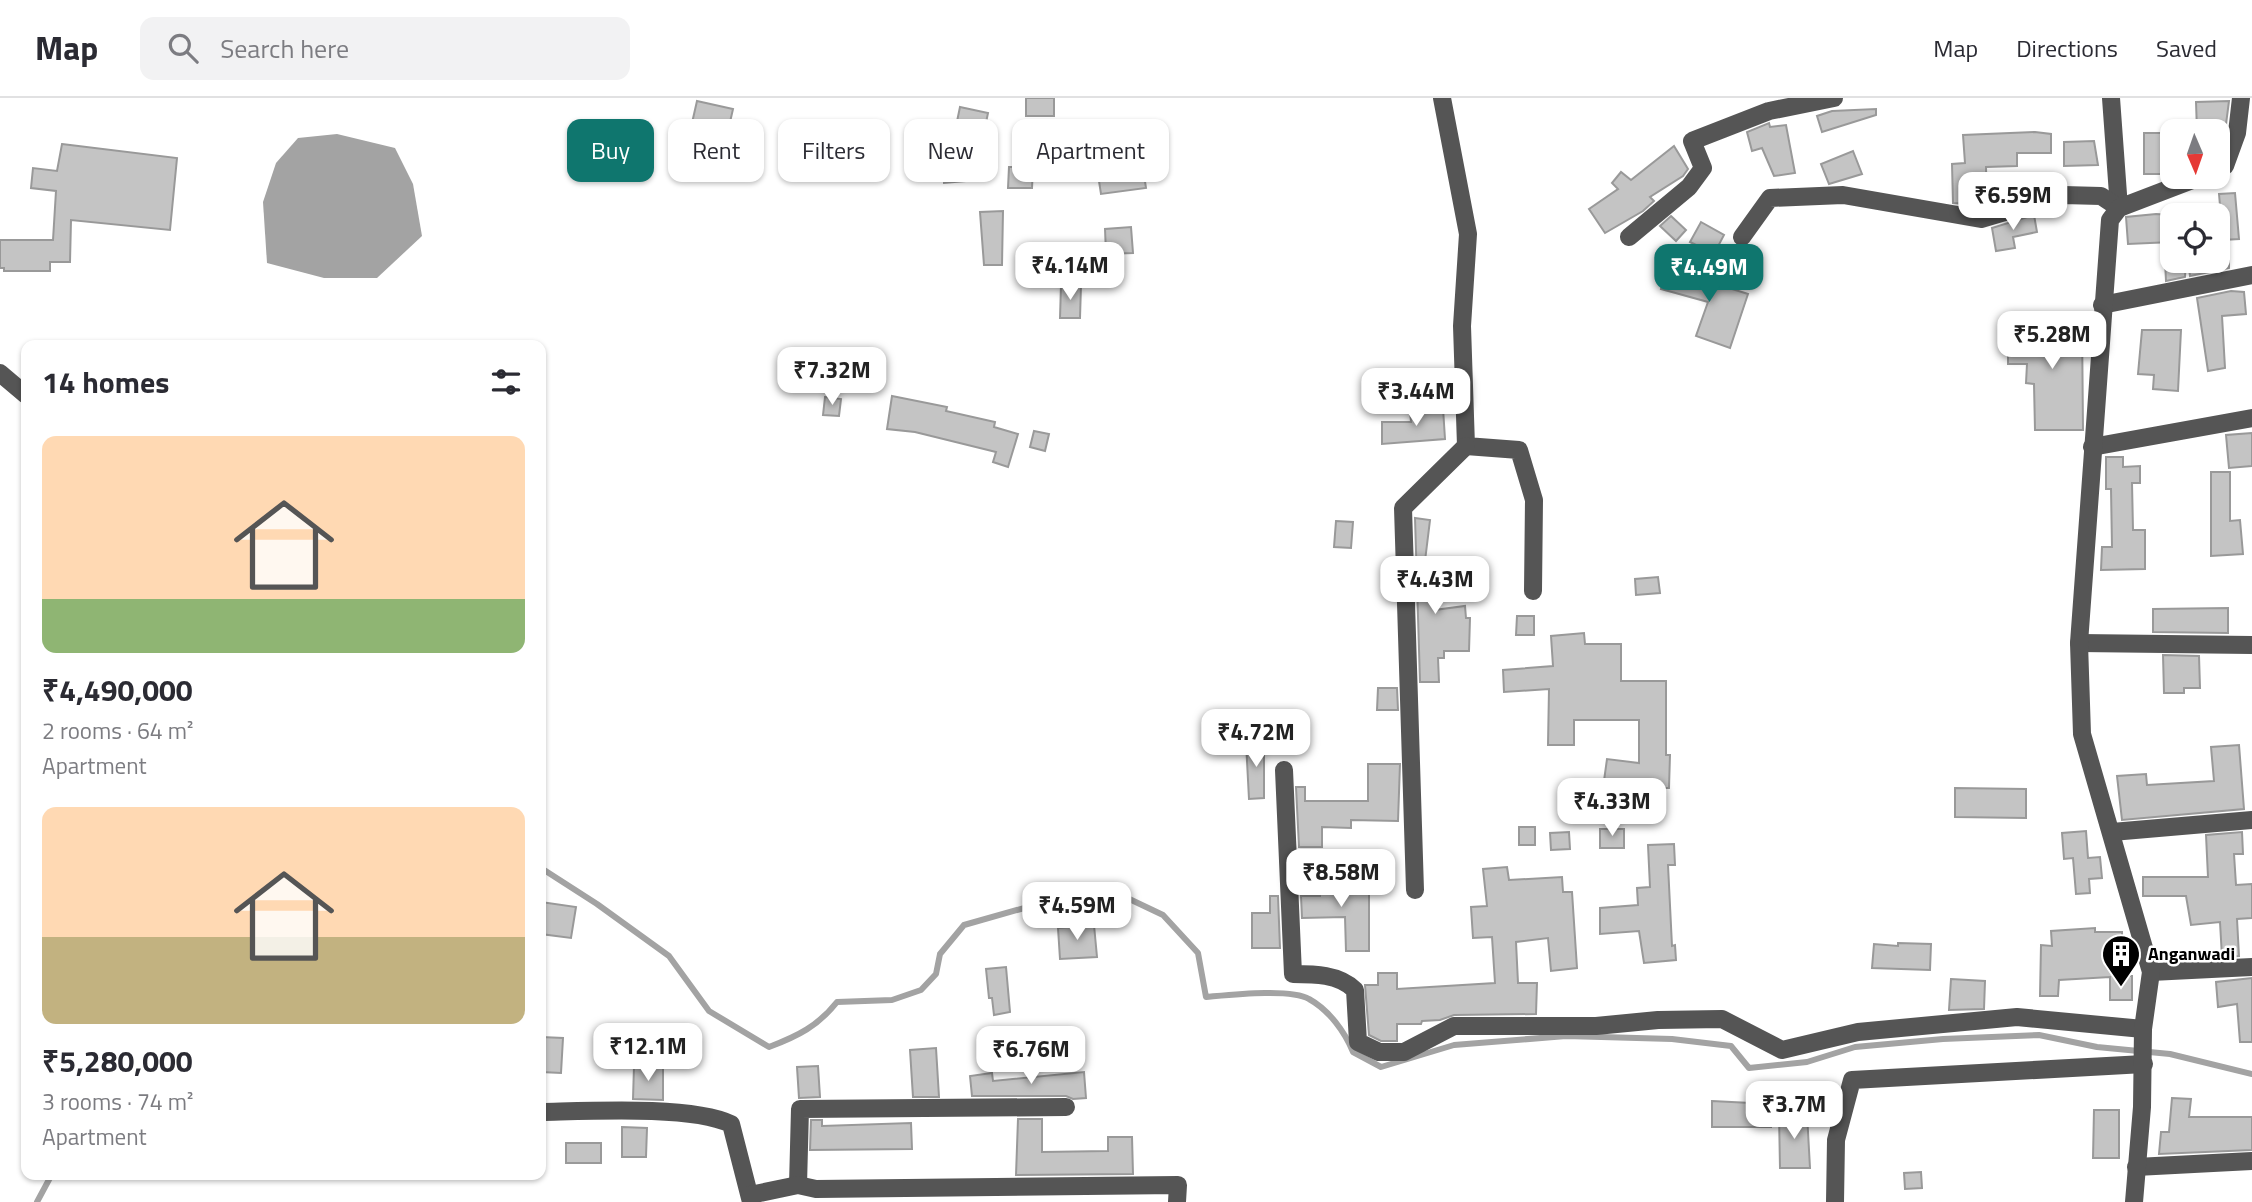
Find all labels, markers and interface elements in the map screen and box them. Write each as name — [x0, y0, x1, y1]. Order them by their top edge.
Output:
search box — [140, 17, 630, 80]
text: Map — [35, 23, 98, 73]
icon: search — [164, 29, 202, 67]
text: Search here — [220, 29, 349, 68]
text: Map — [1933, 30, 1978, 66]
text: Directions — [2016, 30, 2118, 66]
text: Saved — [2156, 30, 2217, 66]
chip: Buy — [567, 119, 654, 182]
chip: Rent — [668, 119, 764, 182]
chip: Filters — [778, 119, 890, 182]
chip: New — [904, 119, 998, 182]
chip: Apartment — [1012, 119, 1169, 182]
north arrow — [2160, 119, 2230, 189]
map controls — [2160, 119, 2230, 273]
pin: ₹6.59M — [1956, 172, 2070, 232]
text: ₹6.59M — [1974, 177, 2052, 212]
button: locate — [2160, 203, 2230, 273]
pin: ₹4.14M — [1013, 242, 1127, 302]
pin: ₹4.49M — [1652, 244, 1766, 304]
text: ₹4.14M — [1031, 247, 1109, 282]
text: ₹4.49M — [1670, 249, 1748, 284]
pin: ₹5.28M — [1995, 312, 2109, 371]
text: ₹5.28M — [2013, 316, 2091, 351]
pin: ₹7.32M — [775, 348, 889, 407]
text: ₹7.32M — [793, 352, 871, 387]
text: 14 homes — [42, 359, 169, 405]
icon: filters — [487, 363, 525, 401]
pin: ₹3.44M — [1359, 368, 1473, 428]
text: ₹3.44M — [1377, 373, 1455, 408]
icon: home — [221, 482, 347, 608]
pin: ₹4.43M — [1378, 556, 1492, 616]
text: ₹4.43M — [1396, 561, 1474, 596]
text: ₹4,490,000 — [42, 667, 193, 713]
pin: ₹4.72M — [1199, 710, 1313, 769]
text: 2 rooms · 64 m² — [42, 713, 193, 748]
text: ₹4.72M — [1217, 714, 1295, 749]
text: Apartment — [42, 748, 147, 783]
pin: ₹4.33M — [1555, 778, 1669, 838]
text: ₹4.33M — [1573, 783, 1651, 818]
pin: ₹8.58M — [1284, 850, 1398, 909]
icon: home — [221, 853, 347, 979]
text: ₹8.58M — [1302, 854, 1380, 889]
pin: ₹4.59M — [1020, 882, 1134, 942]
text: ₹4.59M — [1038, 887, 1116, 922]
building icon: Anganwadi — [2100, 933, 2142, 988]
place label: Anganwadi — [2148, 940, 2235, 967]
pin: ₹12.1M — [591, 1024, 705, 1083]
pin: ₹6.76M — [974, 1026, 1088, 1086]
text: ₹12.1M — [609, 1028, 687, 1063]
text: ₹6.76M — [992, 1031, 1070, 1066]
text: ₹5,280,000 — [42, 1038, 193, 1084]
pin: ₹3.7M — [1745, 1082, 1843, 1141]
text: 3 rooms · 74 m² — [42, 1084, 193, 1119]
text: ₹3.7M — [1762, 1086, 1826, 1121]
text: Apartment — [42, 1119, 147, 1154]

